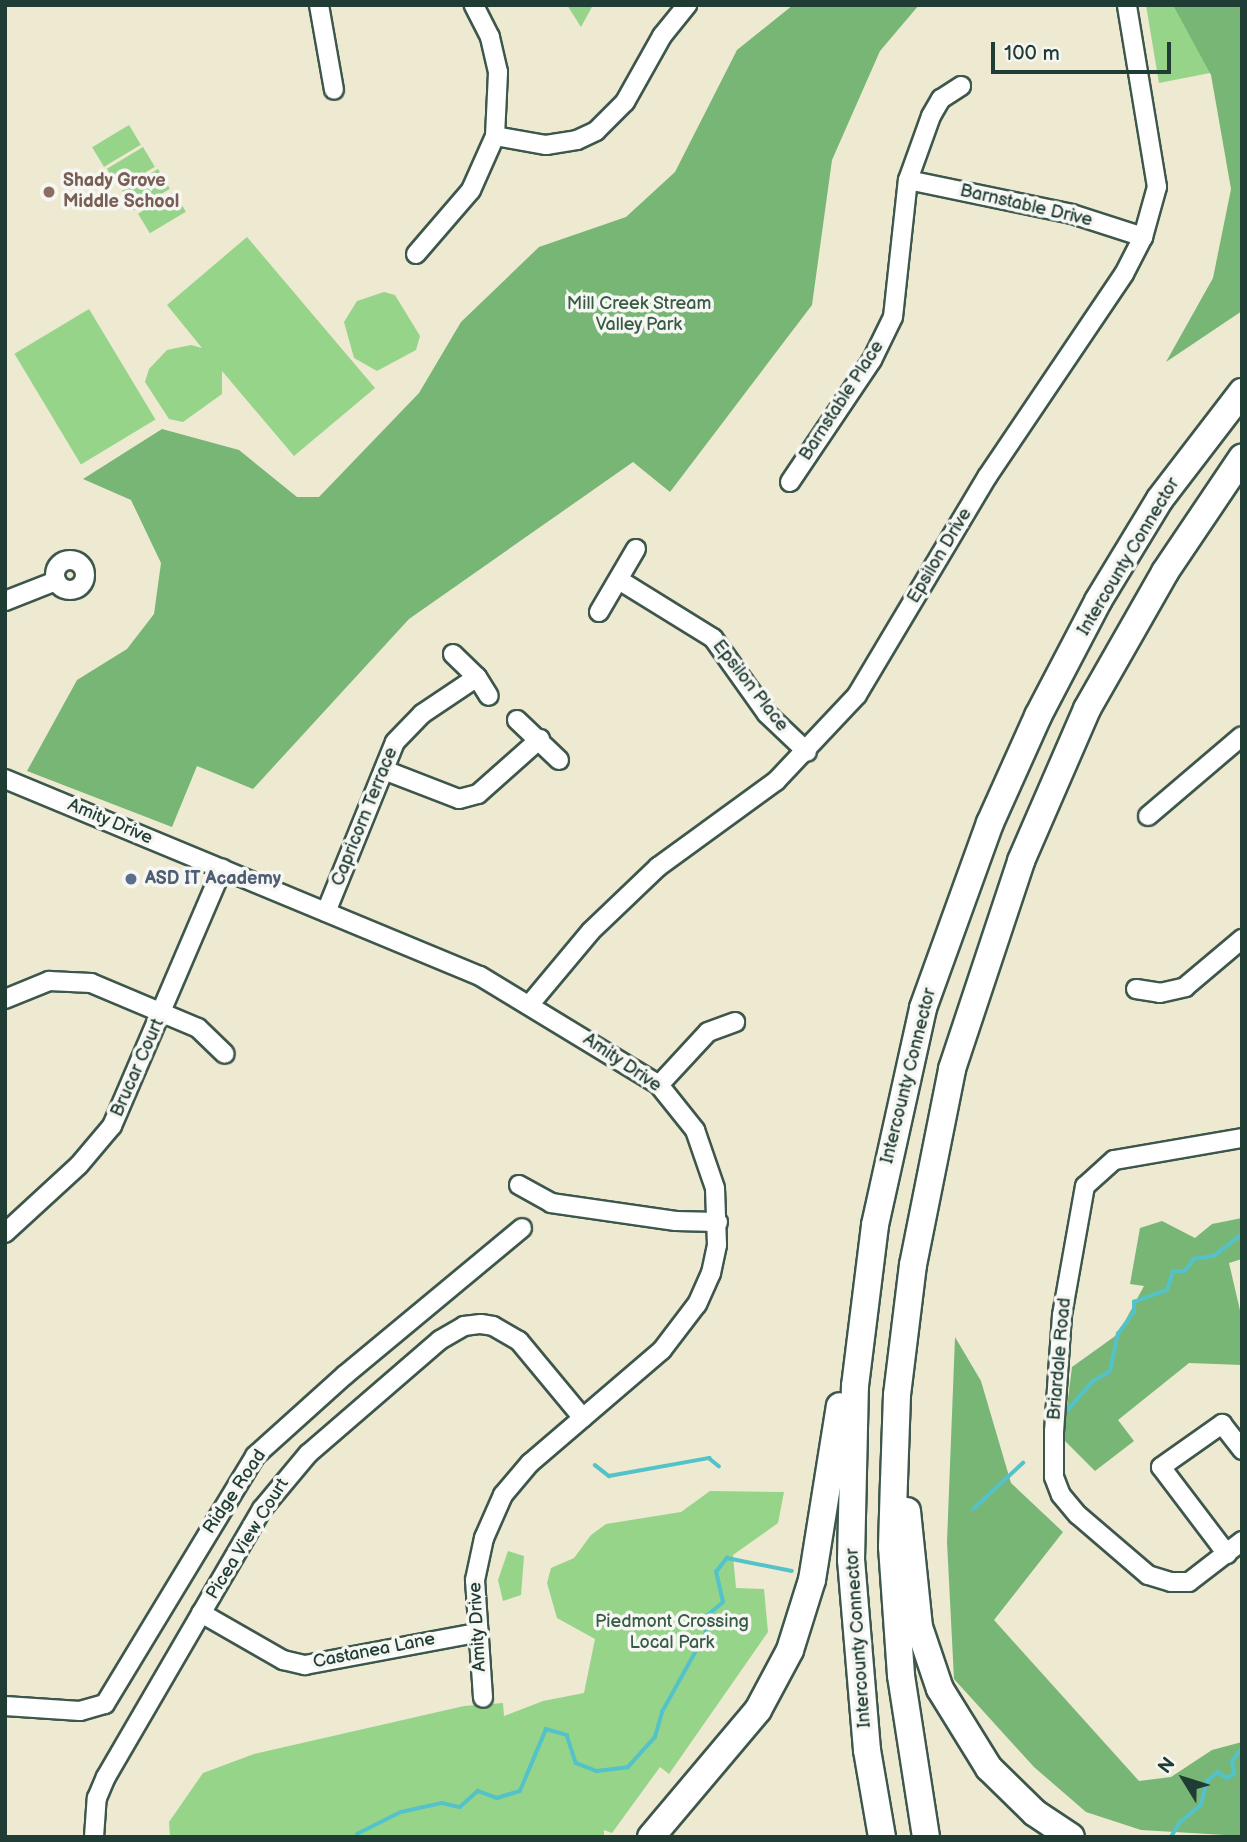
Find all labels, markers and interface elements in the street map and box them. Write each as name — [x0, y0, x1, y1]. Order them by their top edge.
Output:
scale bar — [995, 28, 1175, 72]
text: 100 m — [1004, 41, 1060, 66]
place label: Shady Grove Middle School — [63, 171, 179, 214]
street label: Barnstable Drive — [958, 180, 1094, 232]
marker: Shady Grove Middle School — [41, 184, 57, 200]
park label: Mill Creek Stream Valley Park — [567, 294, 711, 336]
street label: Barnstable Place — [795, 337, 889, 465]
street label: Intercounty Connector — [1073, 474, 1185, 640]
street label: Epsilon Drive — [903, 505, 977, 607]
street label: Epsilon Place — [708, 636, 792, 736]
street label: Capricorn Terrace — [327, 744, 403, 890]
street label: Amity Drive — [64, 794, 156, 850]
place label: ASD IT Academy — [145, 868, 281, 890]
marker: ASD IT Academy — [123, 871, 139, 887]
street label: Intercounty Connector — [877, 986, 941, 1166]
street label: Brucar Court — [107, 1016, 169, 1120]
street label: Amity Drive — [578, 1029, 666, 1097]
street label: Briardale Road — [1044, 1297, 1076, 1421]
street label: Ridge Road — [199, 1446, 271, 1538]
street label: Picea View Court — [202, 1474, 294, 1604]
street label: Intercounty Connector — [842, 1547, 876, 1729]
street label: Amity Drive — [465, 1581, 491, 1673]
park label: Piedmont Crossing Local Park — [595, 1612, 749, 1654]
street label: Castanea Lane — [311, 1629, 437, 1673]
north arrow — [1149, 1744, 1219, 1814]
text: N — [1154, 1753, 1181, 1778]

